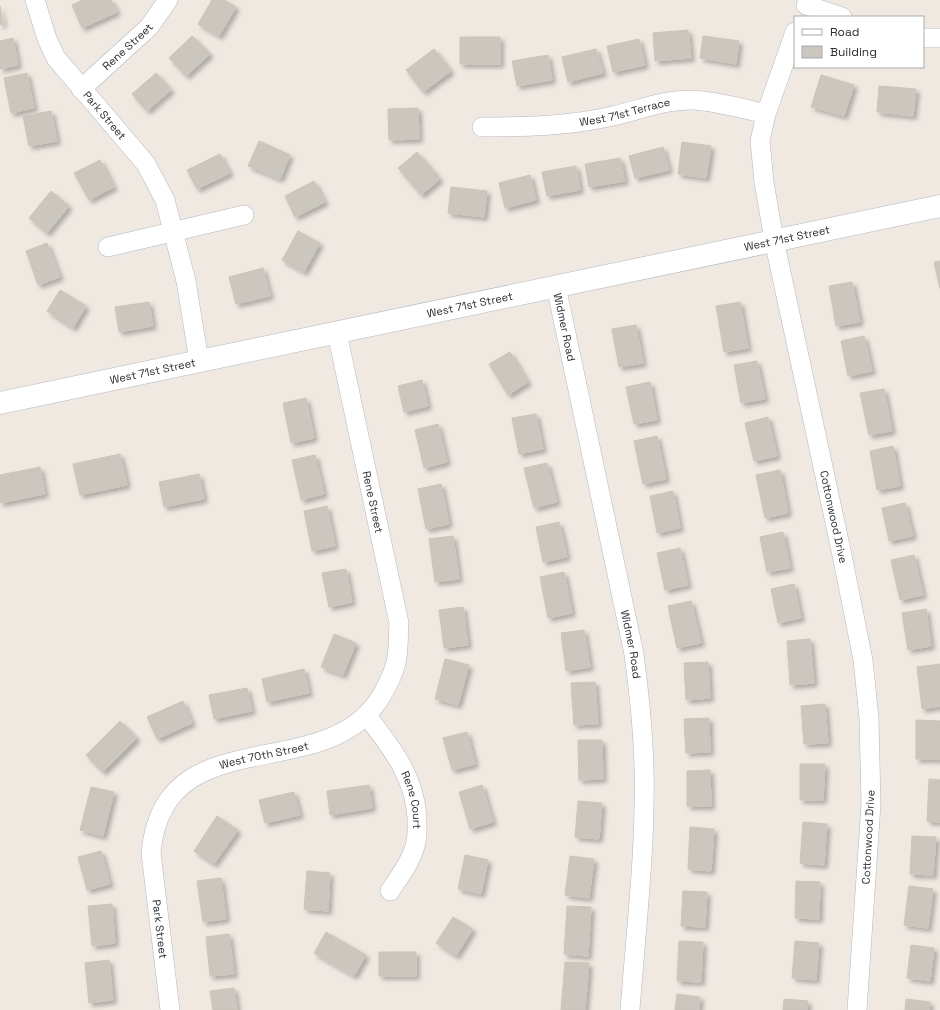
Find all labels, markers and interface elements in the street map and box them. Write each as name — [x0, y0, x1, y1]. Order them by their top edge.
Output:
legend — [794, 16, 924, 68]
street label: Rene Street — [99, 21, 156, 73]
text: Road — [830, 24, 859, 40]
text: Building — [830, 44, 877, 60]
street label: Park Street — [80, 88, 129, 142]
street label: West 71st Terrace — [578, 95, 671, 129]
street label: West 71st Street — [743, 222, 831, 254]
street label: West 71st Street — [426, 289, 514, 320]
street label: Widmer Road — [551, 292, 579, 363]
street label: West 71st Street — [108, 355, 197, 387]
street label: Cottonwood Drive — [817, 469, 851, 565]
street label: Rene Street — [360, 470, 386, 534]
street label: Widmer Road — [618, 609, 644, 679]
street label: West 70th Street — [218, 738, 310, 772]
street label: Rene Court — [398, 769, 424, 829]
street label: Cottonwood Drive — [859, 789, 877, 885]
street label: Park Street — [149, 899, 171, 959]

